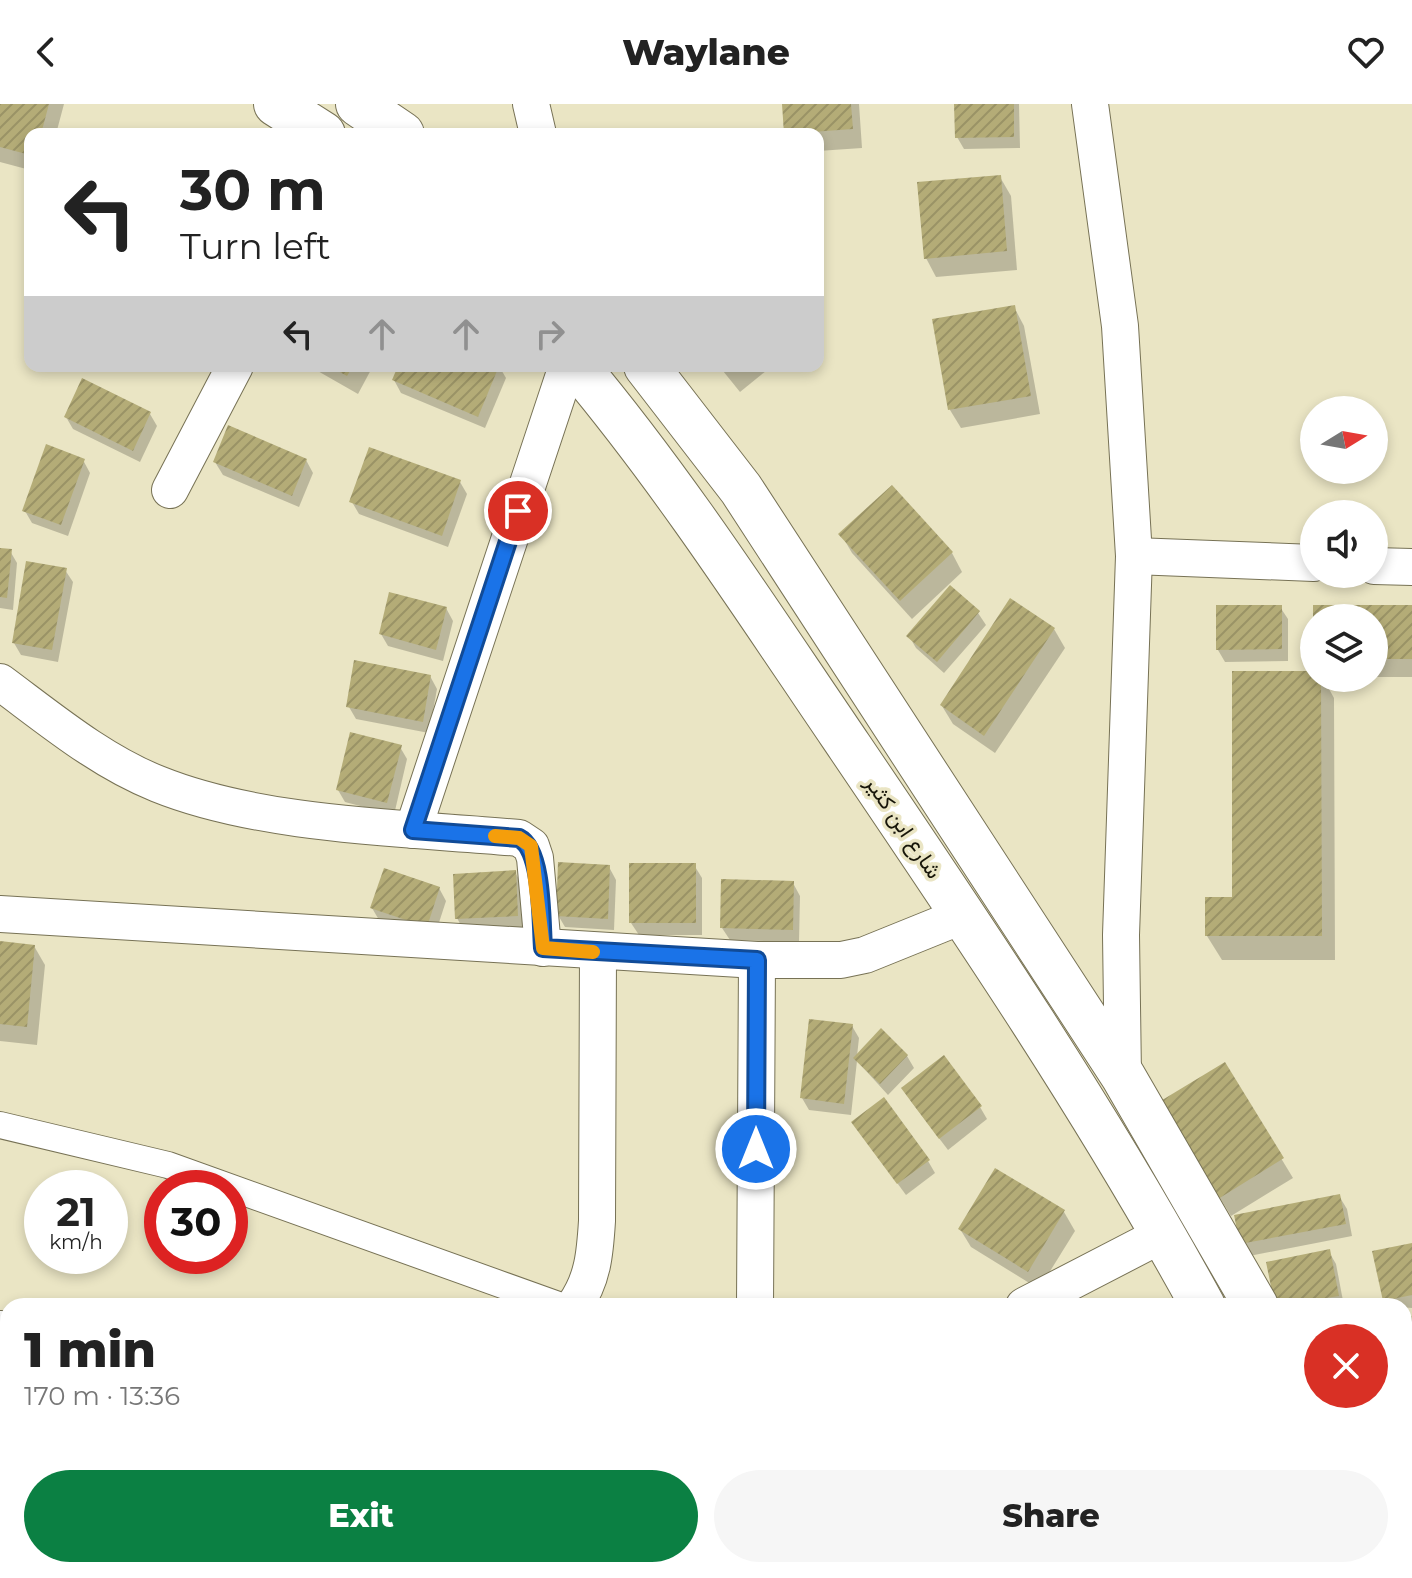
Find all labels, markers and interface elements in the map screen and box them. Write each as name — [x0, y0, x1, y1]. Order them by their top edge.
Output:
icon: back — [24, 30, 68, 74]
text: Waylane — [622, 30, 790, 74]
icon: heart — [1344, 30, 1388, 74]
text: 30 m — [180, 156, 326, 224]
icon: left — [48, 160, 152, 264]
text: Turn left — [180, 224, 331, 268]
icon: left — [276, 312, 320, 356]
icon: ahead — [360, 312, 404, 356]
icon: ahead — [444, 312, 488, 356]
icon: right — [528, 312, 572, 356]
north arrow — [1300, 396, 1388, 484]
map controls — [1300, 396, 1388, 692]
pin — [484, 477, 552, 545]
icon: arrive — [496, 489, 540, 533]
button: sound — [1300, 500, 1388, 588]
button: layers — [1300, 604, 1388, 692]
street label: شارع ابن كثير — [858, 770, 948, 884]
position arrow — [714, 1107, 798, 1191]
speed limit sign: 30 — [144, 1170, 248, 1274]
text: 21 — [56, 1187, 96, 1236]
text: km/h — [49, 1230, 103, 1254]
text: 1 min — [24, 1321, 156, 1379]
button: close — [1304, 1324, 1388, 1408]
text: 170 m · 13:36 — [24, 1380, 180, 1412]
button: Exit — [24, 1470, 698, 1562]
button: Share — [714, 1470, 1388, 1562]

